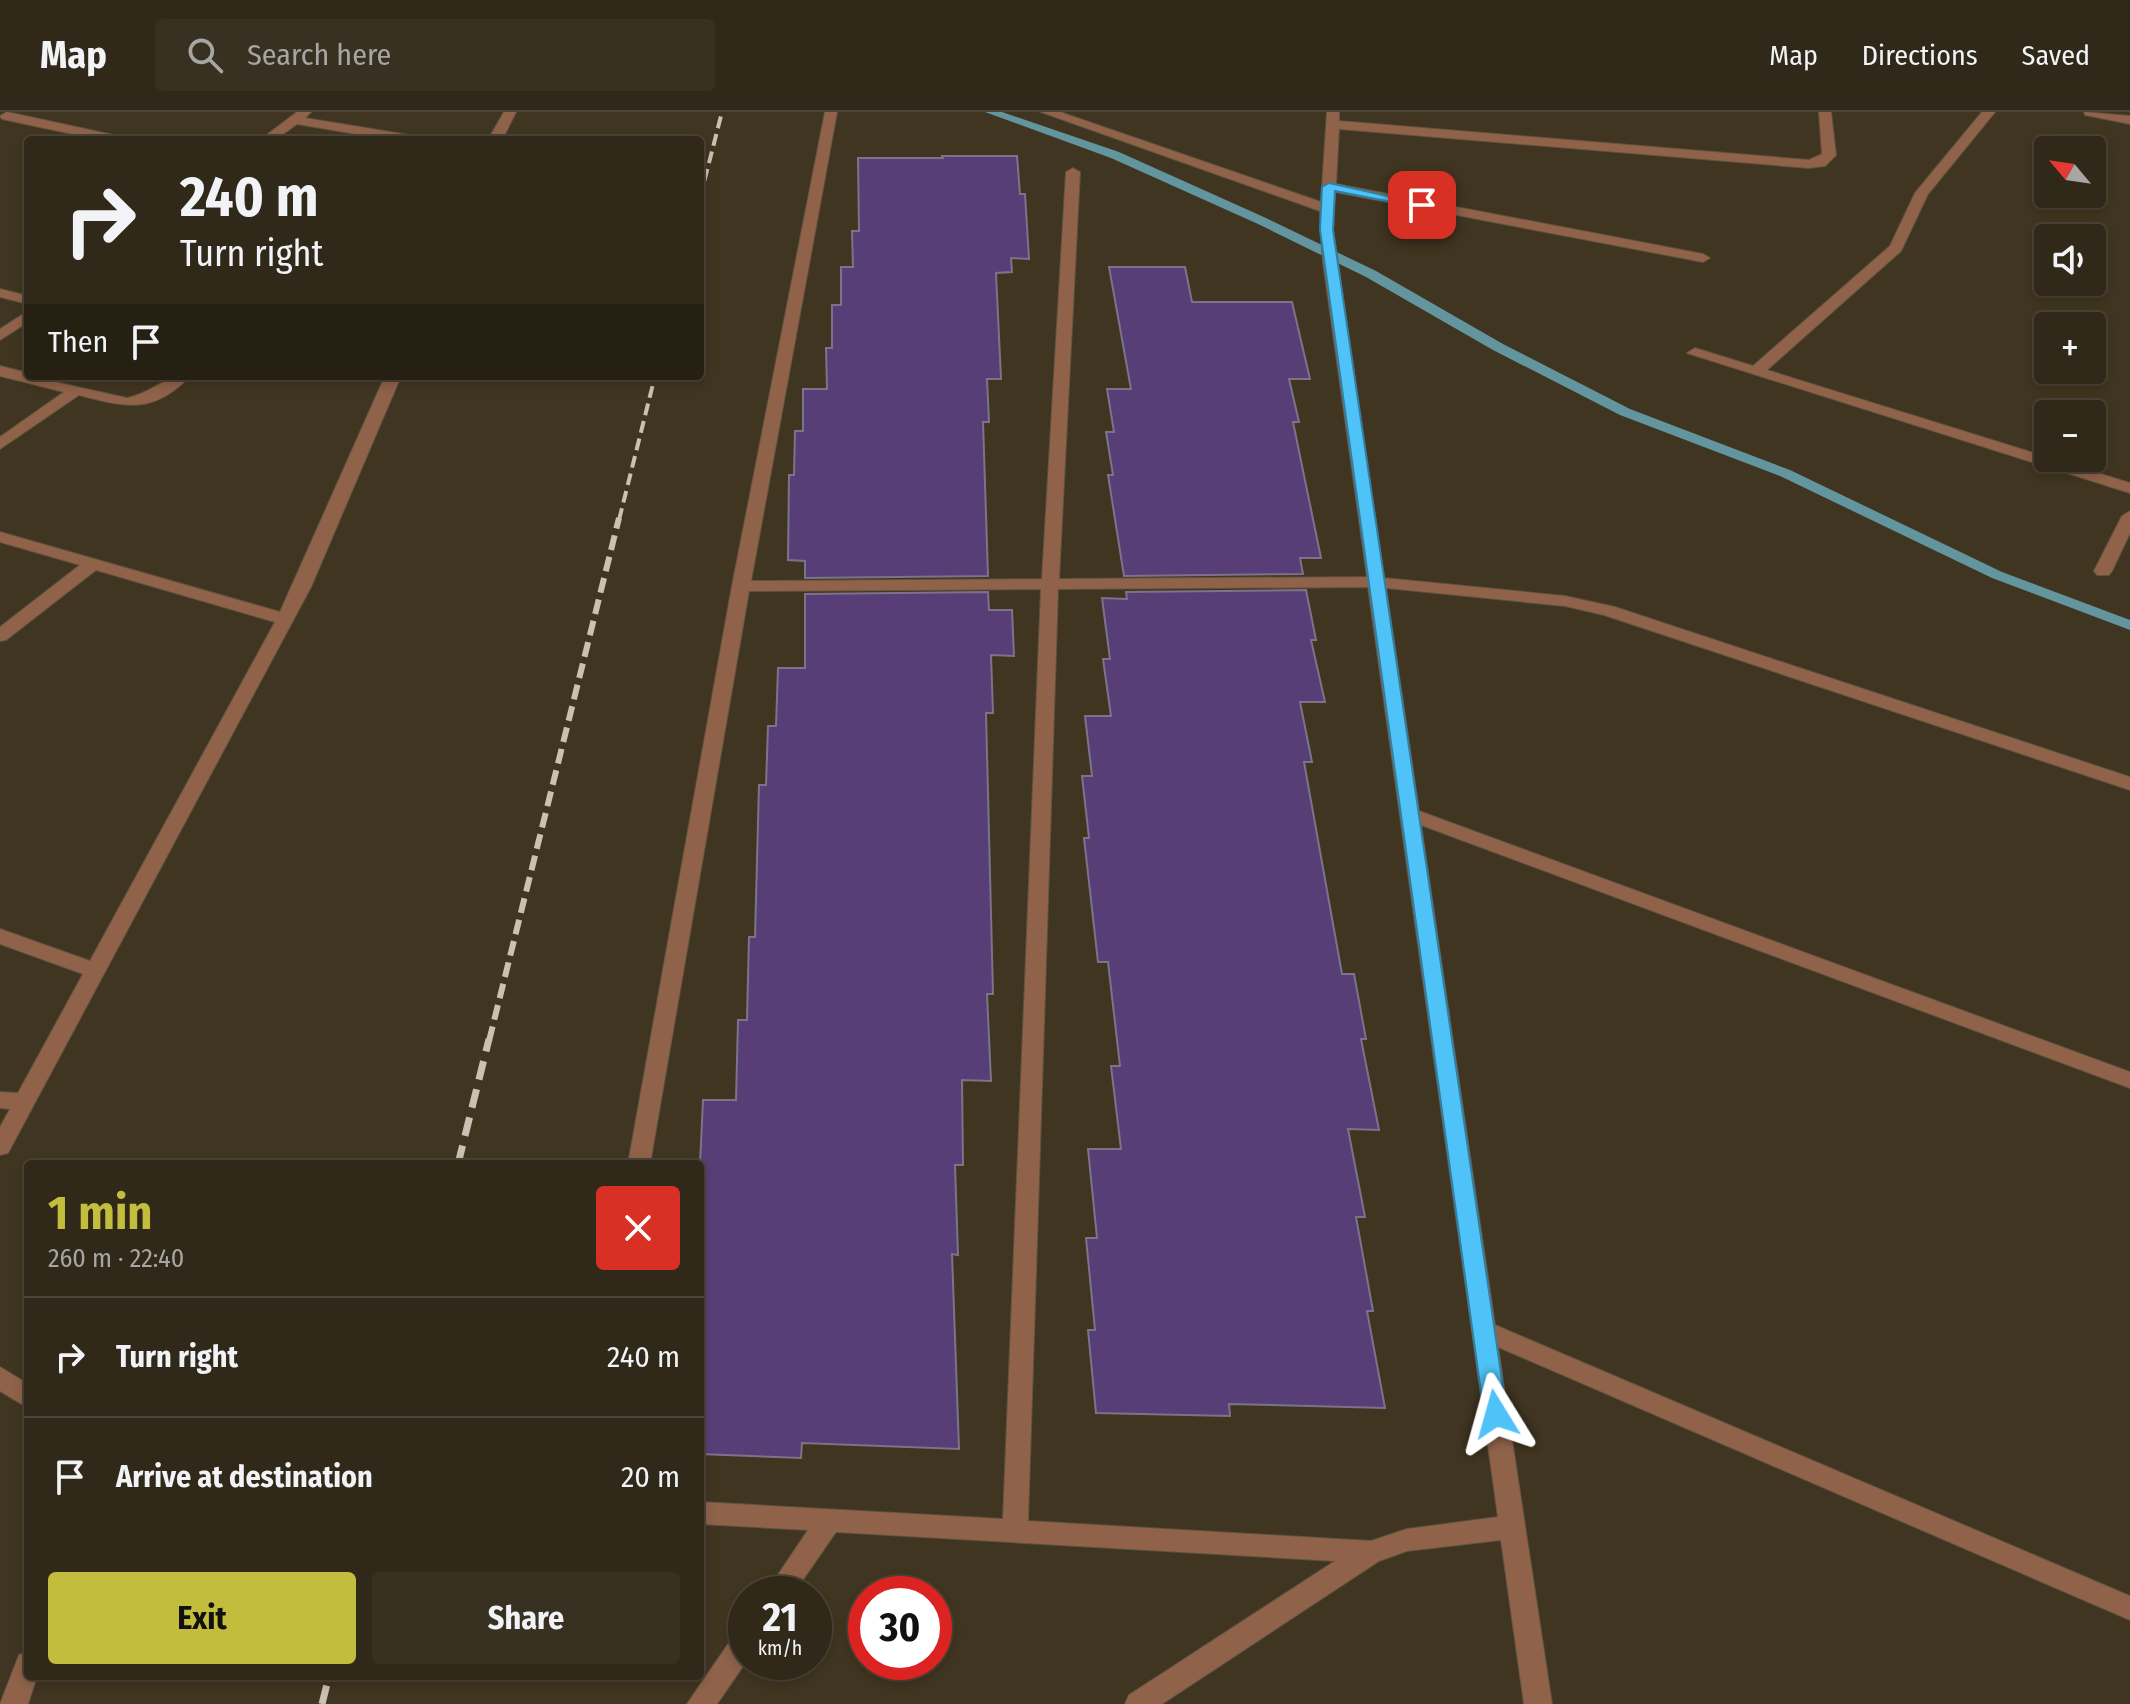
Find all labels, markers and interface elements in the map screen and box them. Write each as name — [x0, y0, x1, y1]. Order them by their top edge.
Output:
search box — [155, 19, 715, 91]
text: Map — [40, 32, 107, 78]
icon: search — [183, 33, 227, 77]
text: Search here — [247, 37, 391, 73]
text: Map — [1769, 39, 1818, 72]
text: Directions — [1862, 39, 1978, 72]
text: Saved — [2022, 39, 2090, 72]
north arrow — [2034, 136, 2106, 208]
map controls — [2034, 136, 2106, 472]
text: 240 m — [180, 164, 319, 231]
icon: right — [48, 168, 152, 272]
pin — [1388, 171, 1456, 239]
icon: arrive — [1400, 183, 1444, 227]
button: sound — [2034, 224, 2106, 296]
text: Turn right — [180, 232, 323, 276]
button: + — [2034, 312, 2106, 384]
icon: arrive — [124, 320, 168, 364]
text: Then — [48, 324, 108, 360]
button: − — [2034, 400, 2106, 472]
text: 1 min — [48, 1184, 153, 1242]
button: close — [596, 1186, 680, 1270]
text: 260 m · 22:40 — [48, 1243, 184, 1274]
icon: right — [48, 1335, 92, 1379]
text: Turn right — [116, 1339, 238, 1375]
text: 240 m — [607, 1339, 680, 1375]
position arrow — [1454, 1372, 1538, 1456]
icon: arrive — [48, 1455, 92, 1499]
text: Arrive at destination — [116, 1459, 373, 1495]
text: 20 m — [621, 1459, 680, 1495]
button: Exit — [48, 1572, 356, 1664]
button: Share — [372, 1572, 680, 1664]
speed limit sign: 30 — [848, 1576, 952, 1680]
text: 21 — [763, 1594, 797, 1642]
text: km/h — [758, 1636, 802, 1660]

